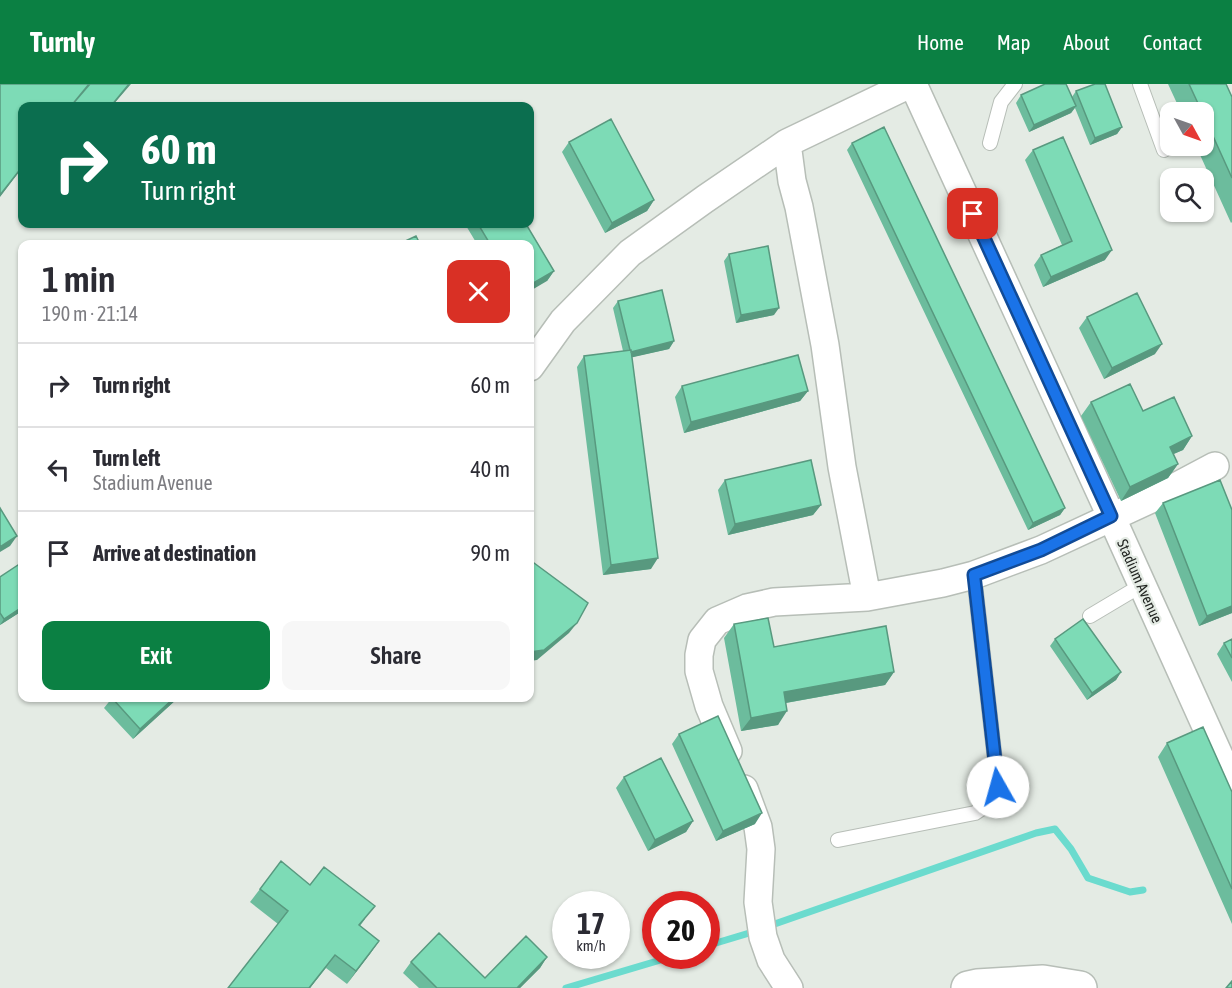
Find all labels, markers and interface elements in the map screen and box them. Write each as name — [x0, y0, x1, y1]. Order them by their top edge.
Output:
text: Turnly — [30, 26, 95, 58]
text: Home — [917, 30, 964, 54]
text: Map — [997, 30, 1031, 54]
text: About — [1064, 30, 1110, 54]
text: Contact — [1143, 30, 1202, 54]
north arrow — [1160, 102, 1214, 156]
map controls — [1160, 102, 1214, 222]
text: 60 m — [141, 125, 216, 173]
icon: right — [42, 126, 120, 204]
button: search — [1160, 168, 1214, 222]
text: Turn right — [141, 175, 236, 206]
pin — [947, 188, 998, 239]
icon: arrive — [956, 197, 989, 230]
text: 1 min — [42, 258, 116, 300]
button: close — [447, 260, 510, 323]
text: 190 m · 21:14 — [42, 302, 138, 325]
icon: right — [42, 369, 75, 402]
text: Turn right — [93, 372, 170, 398]
text: 60 m — [470, 372, 510, 398]
text: Turn left — [93, 445, 160, 471]
icon: left — [42, 453, 75, 486]
text: 40 m — [470, 456, 510, 482]
text: Stadium Avenue — [93, 471, 213, 494]
icon: arrive — [42, 537, 75, 570]
street label: Stadium Avenue — [1114, 537, 1166, 626]
text: Arrive at destination — [93, 540, 256, 566]
text: 90 m — [470, 540, 510, 566]
button: Exit — [42, 621, 270, 690]
button: Share — [282, 621, 510, 690]
position arrow — [966, 755, 1030, 819]
speed limit sign: 20 — [642, 891, 720, 969]
text: 17 — [577, 906, 605, 940]
text: km/h — [576, 937, 606, 954]

